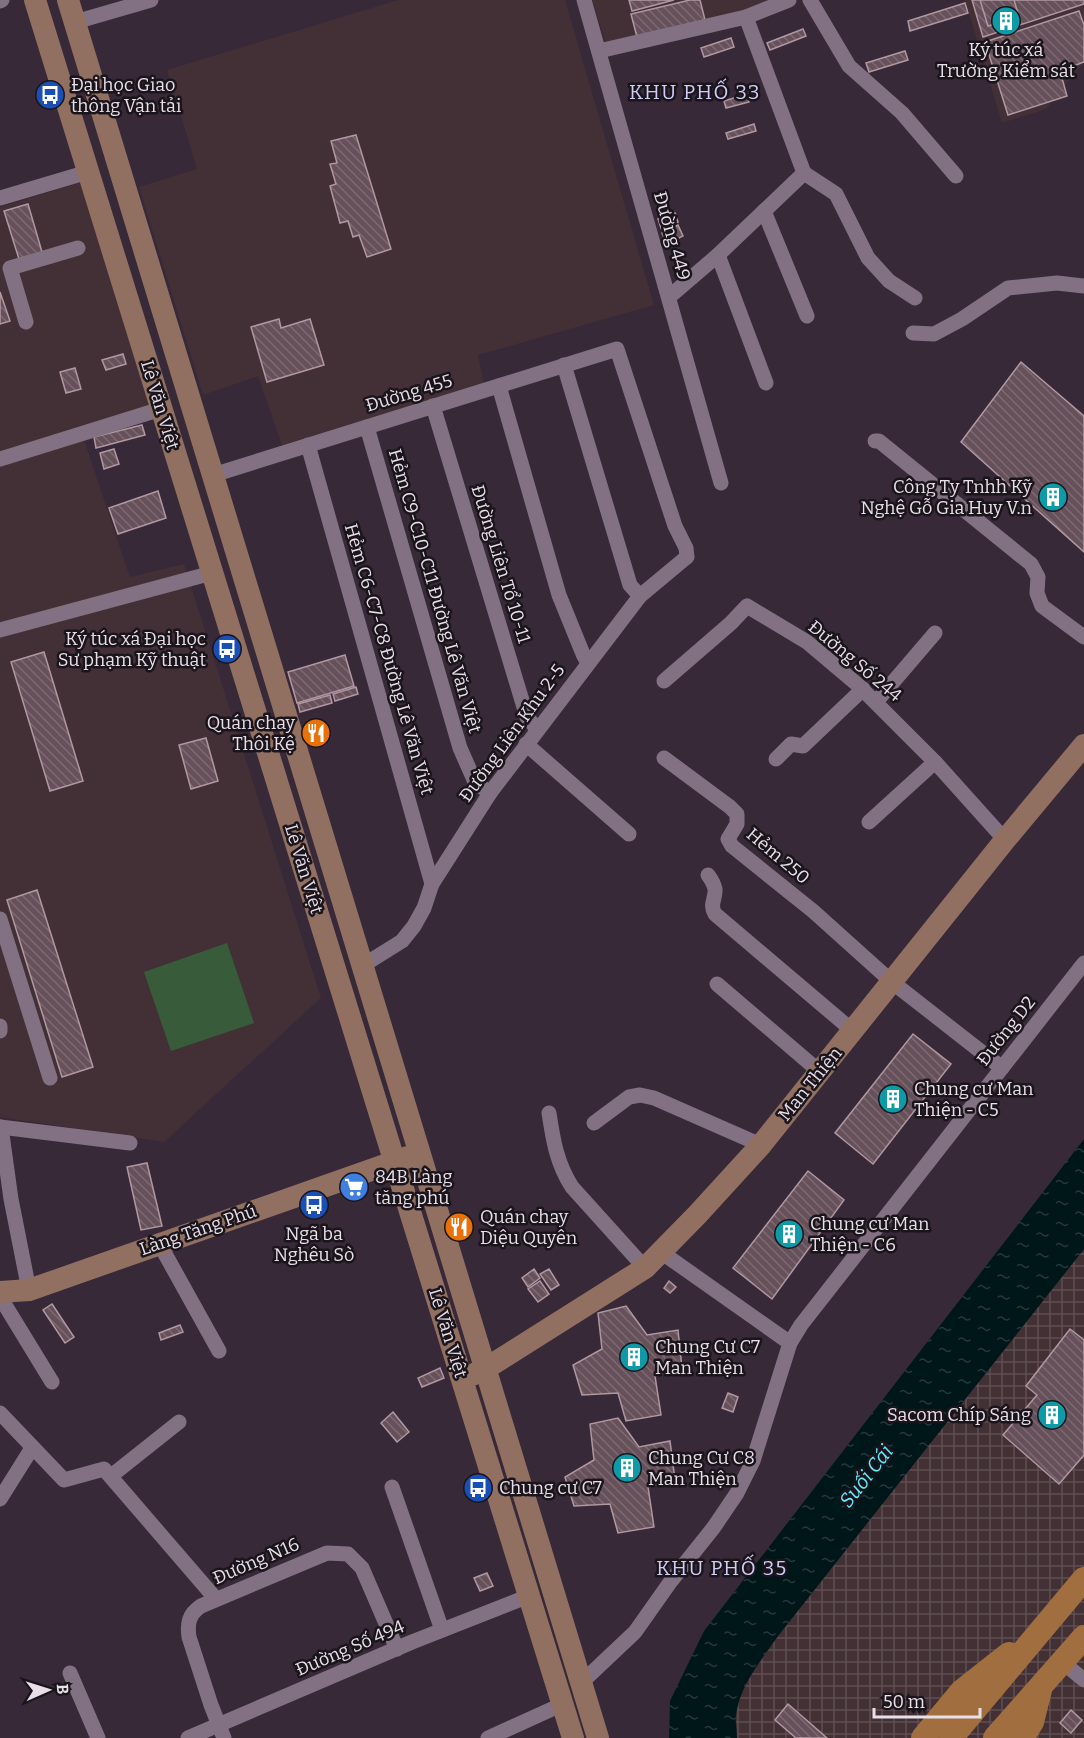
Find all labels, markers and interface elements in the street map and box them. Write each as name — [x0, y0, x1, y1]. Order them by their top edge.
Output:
building icon: Ký túc xá Trường Kiểm sát — [990, 5, 1022, 37]
place label: Ký túc xá Trường Kiểm sát — [937, 39, 1076, 82]
place label: Đại học Giao thông Vận tải — [71, 74, 181, 117]
district label: KHU PHỐ 33 — [629, 78, 761, 104]
bus stop icon: Đại học Giao thông Vận tải — [34, 79, 66, 111]
street label: Đường 449 — [649, 189, 695, 283]
street label: Lê Văn Việt — [136, 358, 184, 453]
street label: Đường 455 — [363, 369, 455, 417]
street label: Hẻm C9-C10-C11 Đường Lê Văn Việt — [384, 446, 486, 736]
place label: Công Ty Tnhh Kỹ Nghệ Gỗ Gia Huy V.n — [860, 476, 1033, 519]
building icon: Công Ty Tnhh Kỹ Nghệ Gỗ Gia Huy V.n — [1037, 481, 1069, 513]
street label: Đường Liên Tổ 10-11 — [467, 482, 536, 646]
street label: Hẻm C6-C7-C8 Đường Lê Văn Việt — [340, 521, 438, 797]
street label: Đường Số 244 — [804, 616, 906, 707]
place label: Ký túc xá Đại học Sư phạm Kỹ thuật — [58, 628, 206, 671]
bus stop icon: Ký túc xá Đại học Sư phạm Kỹ thuật — [211, 633, 243, 665]
street label: Đường Liên Khu 2-5 — [455, 660, 569, 806]
place label: Quán chay Thôi Kệ — [207, 712, 295, 755]
restaurant icon: Quán chay Thôi Kệ — [300, 717, 332, 749]
street label: Lê Văn Việt — [280, 822, 328, 917]
street label: Hẻm 250 — [742, 823, 814, 889]
street label: Đường D2 — [972, 992, 1040, 1070]
street label: Man Thiện — [774, 1042, 847, 1125]
place label: Chung cư Man Thiện - C5 — [914, 1078, 1034, 1121]
building icon: Chung cư Man Thiện - C5 — [877, 1083, 909, 1115]
place label: 84B Làng tăng phú — [375, 1166, 453, 1209]
supermarket icon: 84B Làng tăng phú — [338, 1171, 370, 1203]
bus stop icon: Ngã ba Nghêu Sò — [298, 1189, 330, 1221]
street label: Làng Tăng Phú — [137, 1200, 259, 1260]
place label: Quán chay Diệu Quyên — [480, 1206, 578, 1249]
restaurant icon: Quán chay Diệu Quyên — [443, 1211, 475, 1243]
place label: Chung cư Man Thiện - C6 — [810, 1213, 930, 1256]
building icon: Chung cư Man Thiện - C6 — [773, 1218, 805, 1250]
place label: Ngã ba Nghêu Sò — [274, 1223, 354, 1266]
street label: Lê Văn Việt — [424, 1286, 472, 1381]
place label: Chung Cư C7 Man Thiện — [655, 1336, 760, 1379]
building icon: Chung Cư C7 Man Thiện — [618, 1341, 650, 1373]
building icon: Sacom Chíp Sáng — [1036, 1399, 1068, 1431]
place label: Sacom Chíp Sáng — [887, 1404, 1031, 1426]
water label: Suối Cái — [834, 1440, 898, 1512]
place label: Chung Cư C8 Man Thiện — [648, 1447, 755, 1490]
building icon: Chung Cư C8 Man Thiện — [611, 1452, 643, 1484]
bus stop icon: Chung cư C7 — [462, 1472, 494, 1504]
place label: Chung cư C7 — [499, 1477, 602, 1499]
street label: Đường N16 — [209, 1533, 303, 1589]
district label: KHU PHỐ 35 — [656, 1554, 788, 1580]
street label: Đường Số 494 — [292, 1615, 408, 1681]
north arrow — [18, 1660, 78, 1720]
scale bar — [874, 1681, 980, 1719]
text: B — [53, 1684, 72, 1695]
text: 50 m — [883, 1691, 925, 1713]

